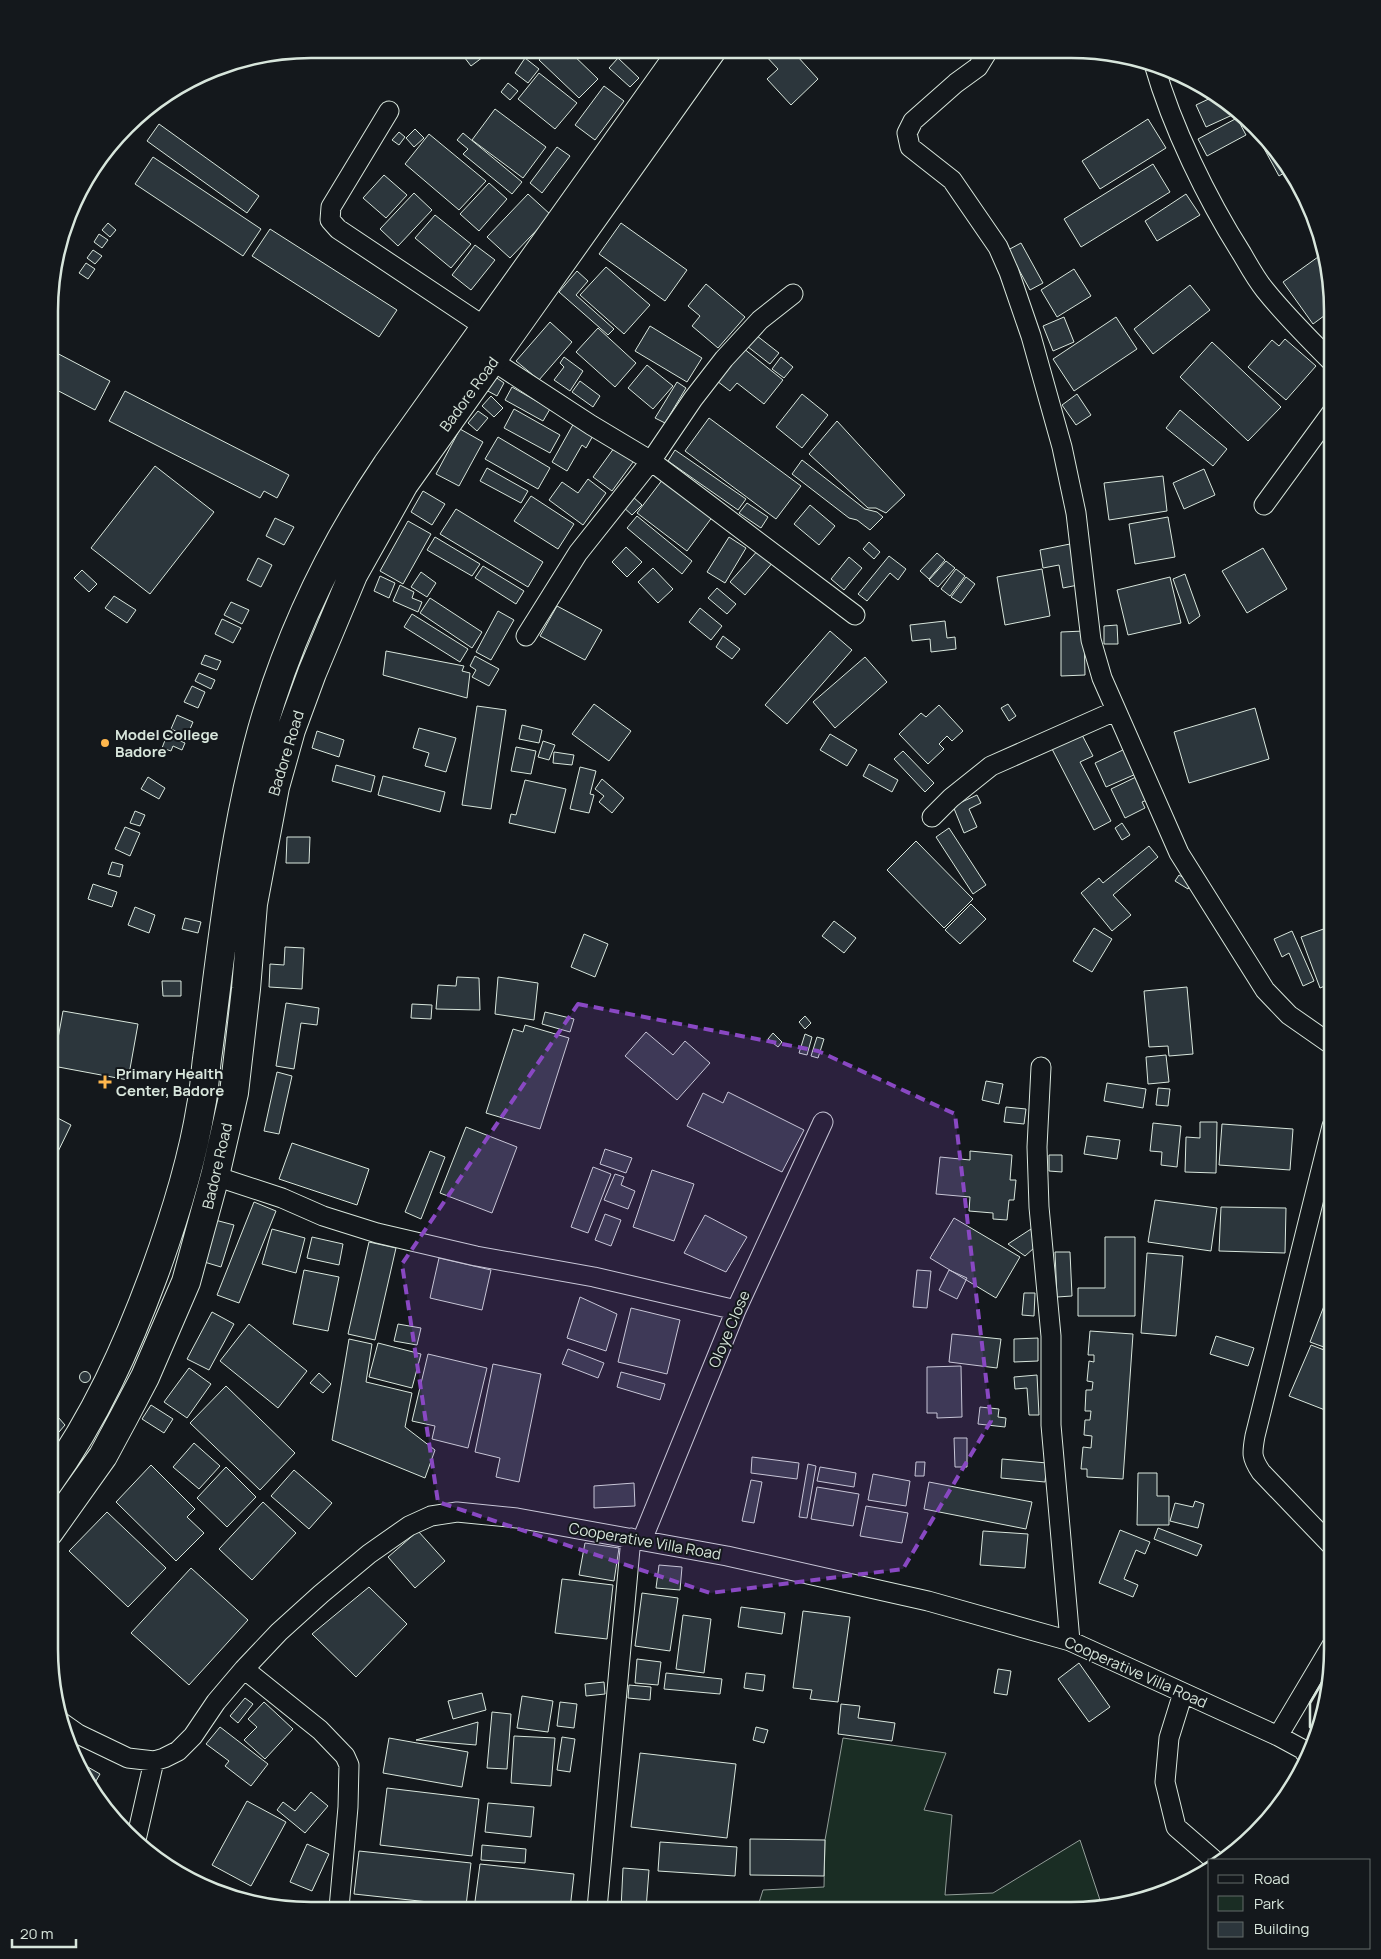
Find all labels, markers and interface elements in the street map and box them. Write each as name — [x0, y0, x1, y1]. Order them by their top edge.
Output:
street label: Badore Road — [435, 352, 503, 436]
street label: Badore Road — [263, 708, 309, 798]
place label: Model College Badore — [115, 724, 219, 762]
marker: Model College Badore — [99, 737, 111, 749]
place label: Primary Health Center, Badore — [116, 1063, 224, 1101]
marker: Primary Health Center, Badore — [98, 1075, 112, 1089]
street label: Badore Road — [197, 1121, 237, 1211]
street label: Oloye Close — [703, 1287, 755, 1371]
street label: Cooperative Villa Road — [567, 1517, 723, 1565]
street label: Cooperative Villa Road — [1061, 1631, 1211, 1713]
legend — [1208, 1859, 1371, 1949]
text: Road — [1254, 1868, 1290, 1889]
text: Park — [1254, 1893, 1284, 1914]
scale bar — [12, 1916, 76, 1948]
text: Building — [1254, 1918, 1309, 1939]
text: 20 m — [20, 1923, 53, 1944]

